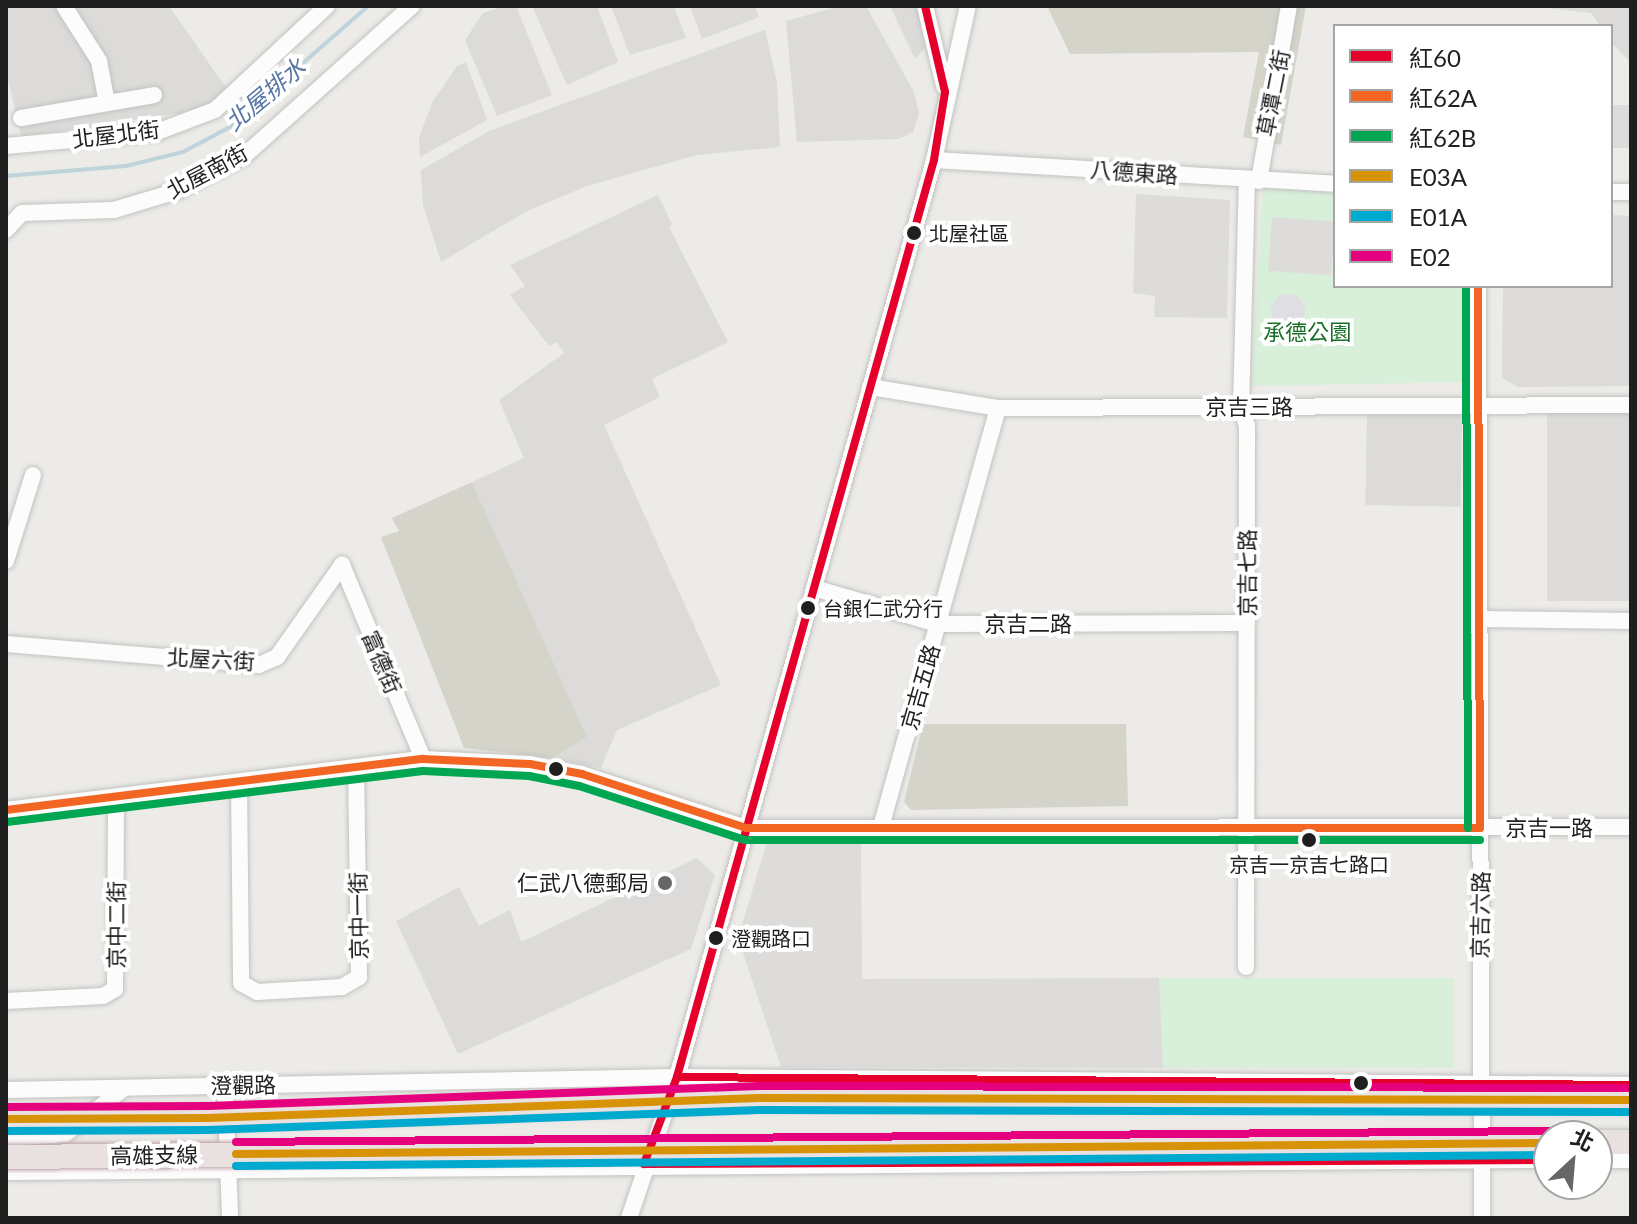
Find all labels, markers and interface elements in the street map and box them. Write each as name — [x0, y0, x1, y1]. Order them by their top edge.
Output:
legend — [1333, 24, 1613, 288]
text: 紅60 — [1409, 43, 1461, 72]
street label: 草潭二街 — [1252, 47, 1294, 139]
water label: 北屋排水 — [219, 52, 311, 136]
text: 紅62A — [1409, 83, 1477, 112]
street label: 北屋北街 — [71, 116, 161, 152]
text: 紅62B — [1409, 123, 1476, 152]
street label: 北屋南街 — [162, 139, 252, 203]
street label: 八德東路 — [1089, 156, 1179, 188]
text: E03A — [1409, 162, 1467, 191]
text: E01A — [1409, 202, 1467, 231]
place label: 北屋社區 — [929, 221, 1009, 245]
marker: 北屋社區 — [906, 225, 922, 241]
text: E02 — [1409, 242, 1451, 271]
park label: 承德公園 — [1263, 319, 1351, 345]
street label: 京吉三路 — [1205, 394, 1293, 420]
street label: 京吉七路 — [1234, 529, 1260, 617]
place label: 台銀仁武分行 — [823, 596, 943, 620]
marker: 台銀仁武分行 — [800, 600, 816, 616]
street label: 京吉二路 — [984, 611, 1072, 637]
street label: 富德街 — [357, 626, 407, 698]
street label: 京吉五路 — [895, 641, 945, 733]
street label: 北屋六街 — [166, 644, 256, 674]
unlabelled marker — [548, 761, 564, 777]
street label: 京吉一路 — [1505, 815, 1593, 841]
marker: 京吉一京吉七路口 — [1301, 832, 1317, 848]
place label: 京吉一京吉七路口 — [1229, 852, 1389, 876]
place label: 仁武八德郵局 — [517, 870, 649, 896]
street label: 京吉六路 — [1466, 871, 1494, 959]
street label: 京中一街 — [344, 872, 372, 960]
marker: 仁武八德郵局 — [656, 874, 674, 892]
street label: 京中二街 — [103, 881, 129, 969]
place label: 澄觀路口 — [731, 926, 811, 950]
marker: 澄觀路口 — [708, 930, 724, 946]
street label: 澄觀路 — [210, 1071, 276, 1099]
unlabelled marker — [1353, 1075, 1369, 1091]
north arrow — [1533, 1120, 1613, 1200]
text: 北 — [1567, 1123, 1599, 1157]
street label: 高雄支線 — [110, 1141, 198, 1169]

